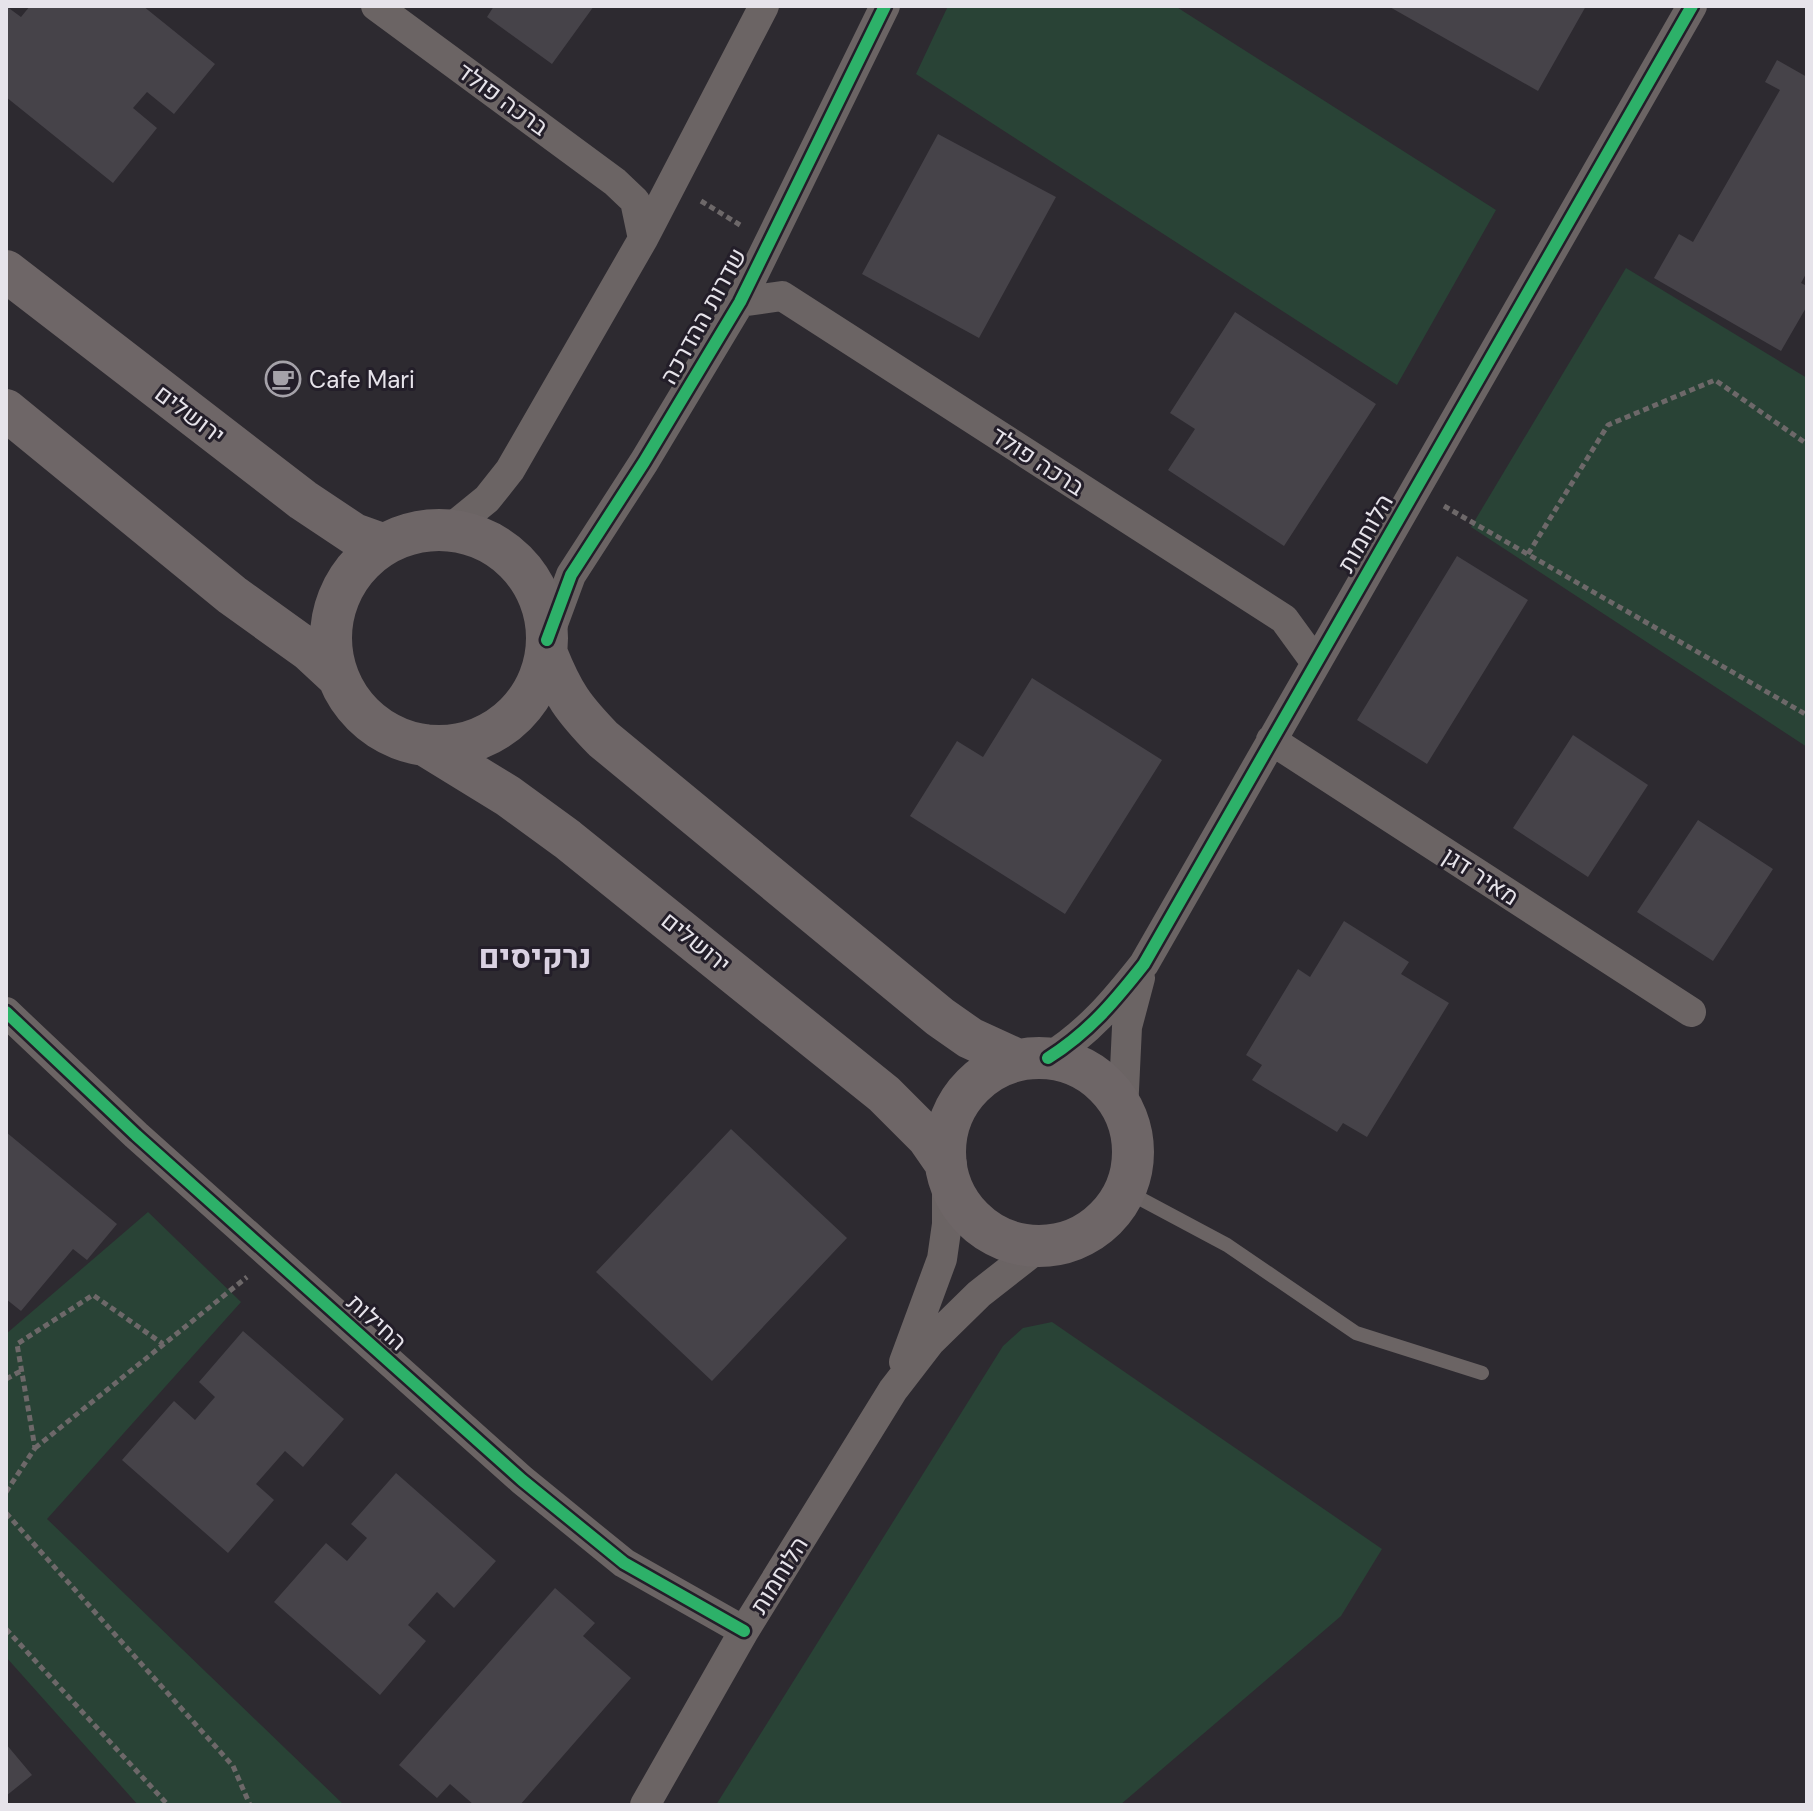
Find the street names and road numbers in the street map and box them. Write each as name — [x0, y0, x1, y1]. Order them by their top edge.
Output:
street label: ברכה פולד — [452, 56, 555, 143]
street label: שדרות ההדרכה — [653, 242, 753, 390]
street label: ירושלים — [149, 378, 231, 450]
street label: ברכה פולד — [986, 419, 1091, 503]
street label: הלוחמות — [1330, 488, 1400, 578]
street label: מאיר דגן — [1437, 840, 1525, 912]
street label: ירושלים — [655, 905, 737, 979]
street label: החילות — [341, 1287, 413, 1357]
street label: הלוחמות — [743, 1531, 815, 1619]

